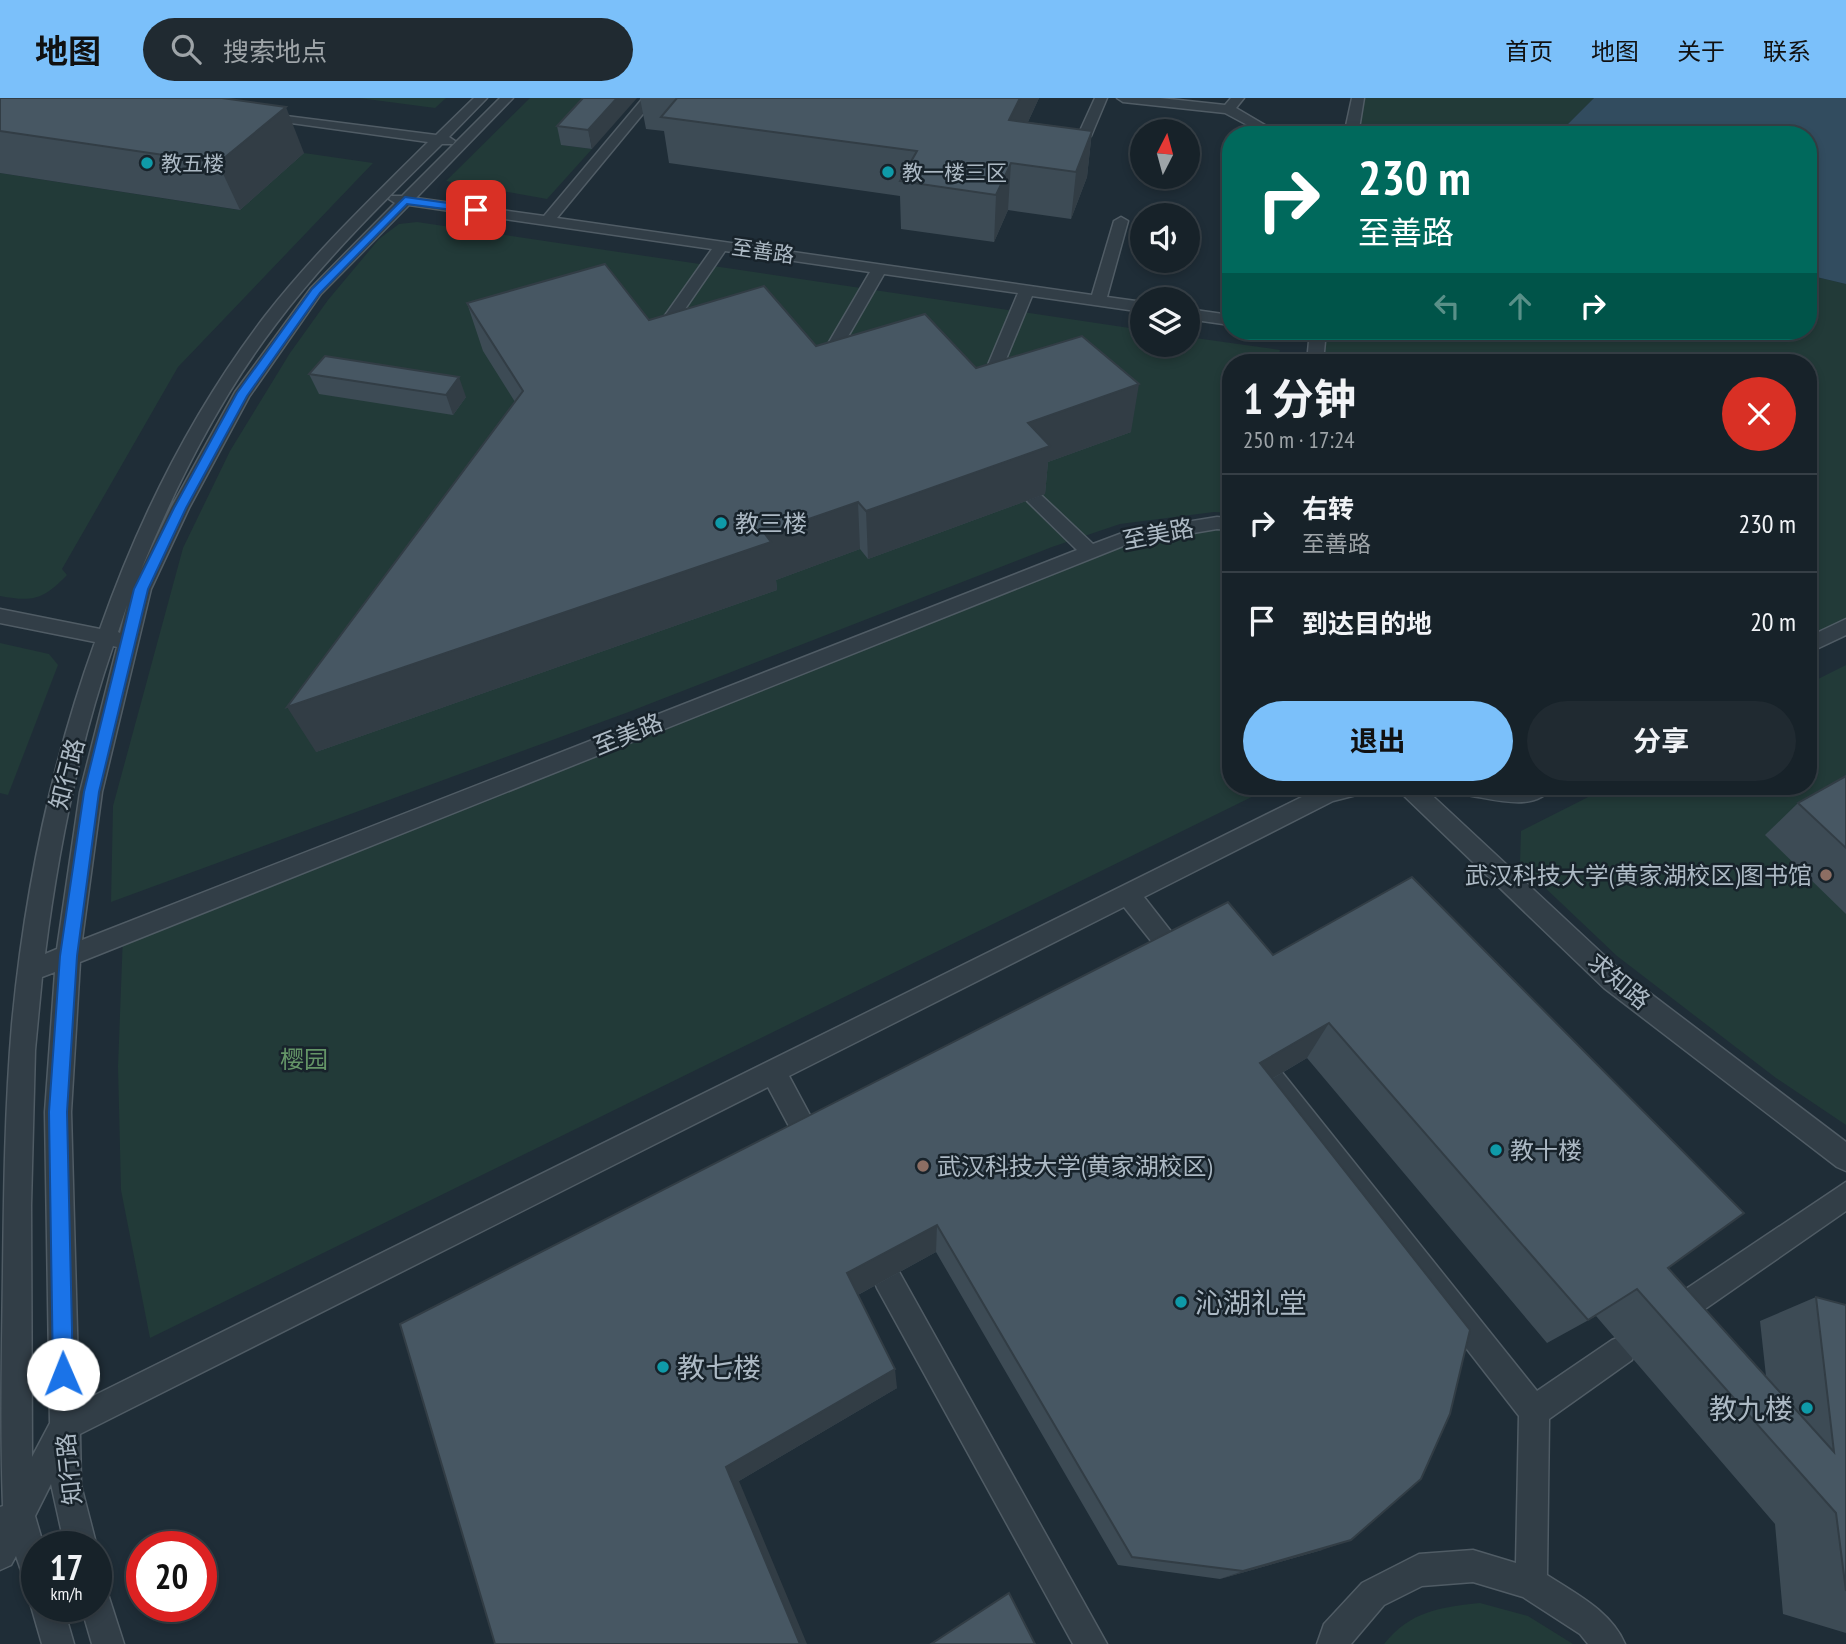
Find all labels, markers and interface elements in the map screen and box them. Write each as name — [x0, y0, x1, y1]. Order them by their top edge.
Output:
search box — [143, 18, 633, 81]
text: 地图 — [35, 29, 101, 72]
icon: search — [167, 30, 205, 68]
text: 搜索地点 — [223, 35, 327, 68]
text: 首页 — [1505, 36, 1553, 67]
text: 地图 — [1591, 36, 1639, 67]
text: 关于 — [1677, 36, 1725, 67]
text: 联系 — [1763, 36, 1811, 67]
north arrow — [1130, 119, 1200, 189]
map controls — [1130, 119, 1200, 357]
text: 230 m — [1358, 145, 1471, 209]
place label: 教五楼 — [161, 150, 224, 177]
icon: right — [1243, 154, 1334, 245]
marker: 教五楼 — [139, 155, 155, 171]
place label: 教一楼三区 — [902, 159, 1007, 186]
marker: 教一楼三区 — [880, 164, 896, 180]
pin — [446, 180, 506, 240]
icon: arrive — [457, 191, 495, 229]
button: sound — [1130, 203, 1200, 273]
text: 至善路 — [1358, 211, 1454, 253]
street label: 至善路 — [730, 233, 796, 269]
button: layers — [1130, 287, 1200, 357]
icon: left — [1428, 287, 1466, 325]
icon: ahead — [1501, 287, 1539, 325]
icon: right — [1574, 287, 1612, 325]
text: 1 分钟 — [1243, 371, 1356, 426]
button: close — [1722, 377, 1796, 451]
text: 250 m · 17:24 — [1243, 425, 1355, 454]
text: 右转 — [1302, 492, 1354, 525]
icon: right — [1243, 504, 1281, 542]
text: 230 m — [1738, 507, 1796, 540]
place label: 教三楼 — [735, 508, 807, 539]
street label: 至美路 — [1120, 512, 1196, 556]
marker: 教三楼 — [713, 515, 729, 531]
text: 至善路 — [1302, 529, 1371, 558]
icon: arrive — [1243, 602, 1281, 640]
text: 20 m — [1750, 605, 1796, 638]
text: 到达目的地 — [1302, 607, 1432, 640]
button: 退出 — [1243, 701, 1513, 781]
button: 分享 — [1527, 701, 1796, 781]
street label: 至美路 — [589, 706, 667, 762]
street label: 知行路 — [43, 735, 91, 813]
place label: 武汉科技大学(黄家湖校区)图书馆 — [1465, 860, 1812, 891]
marker: 武汉科技大学(黄家湖校区)图书馆 — [1818, 867, 1834, 883]
street label: 求知路 — [1581, 946, 1657, 1016]
park label: 樱园 — [280, 1044, 328, 1075]
place label: 教十楼 — [1510, 1135, 1582, 1166]
marker: 教十楼 — [1488, 1142, 1504, 1158]
place label: 武汉科技大学(黄家湖校区) — [937, 1151, 1213, 1182]
marker: 武汉科技大学(黄家湖校区) — [915, 1158, 931, 1174]
place label: 沁湖礼堂 — [1195, 1284, 1307, 1321]
marker: 沁湖礼堂 — [1173, 1294, 1189, 1310]
position arrow — [26, 1337, 100, 1411]
place label: 教七楼 — [677, 1349, 761, 1386]
marker: 教七楼 — [655, 1359, 671, 1375]
place label: 教九楼 — [1709, 1390, 1793, 1427]
marker: 教九楼 — [1799, 1400, 1815, 1416]
street label: 知行路 — [50, 1432, 88, 1506]
speed limit sign: 20 — [126, 1531, 217, 1622]
text: 17 — [50, 1544, 83, 1590]
text: km/h — [51, 1582, 82, 1605]

